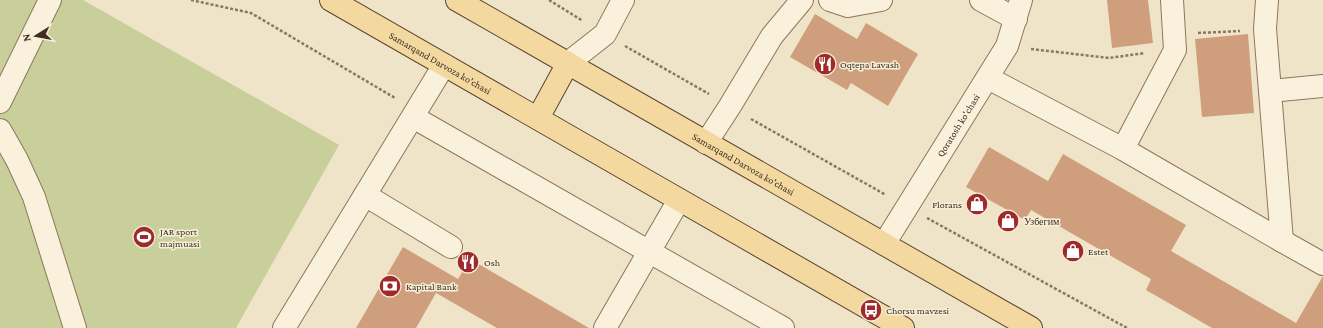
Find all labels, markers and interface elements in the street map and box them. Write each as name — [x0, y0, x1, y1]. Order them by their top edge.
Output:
north arrow — [16, 16, 56, 56]
street label: Samarqand Darvoza ko'chasi — [387, 29, 493, 96]
text: N — [19, 33, 33, 43]
restaurant icon: Oqtepa Lavash — [812, 51, 838, 77]
place label: Oqtepa Lavash — [840, 59, 900, 70]
street label: Qoratosh ko'chasi — [934, 91, 982, 158]
street label: Samarqand Darvoza ko'chasi — [691, 130, 797, 197]
shop icon: Florans — [964, 191, 990, 217]
place label: Florans — [932, 199, 962, 210]
shop icon: Узбегим — [995, 208, 1021, 234]
place label: Узбегим — [1024, 216, 1060, 227]
sports icon: JAR sport majmuasi — [131, 224, 157, 250]
place label: JAR sport majmuasi — [159, 226, 200, 250]
shop icon: Estet — [1060, 238, 1086, 264]
place label: Estet — [1088, 246, 1109, 257]
restaurant icon: Osh — [455, 249, 481, 275]
place label: Osh — [484, 257, 501, 268]
bank icon: Kapital Bank — [377, 273, 403, 299]
place label: Kapital Bank — [406, 281, 457, 292]
bus stop icon: Chorsu mavzesi — [858, 297, 884, 323]
place label: Chorsu mavzesi — [886, 305, 950, 316]

